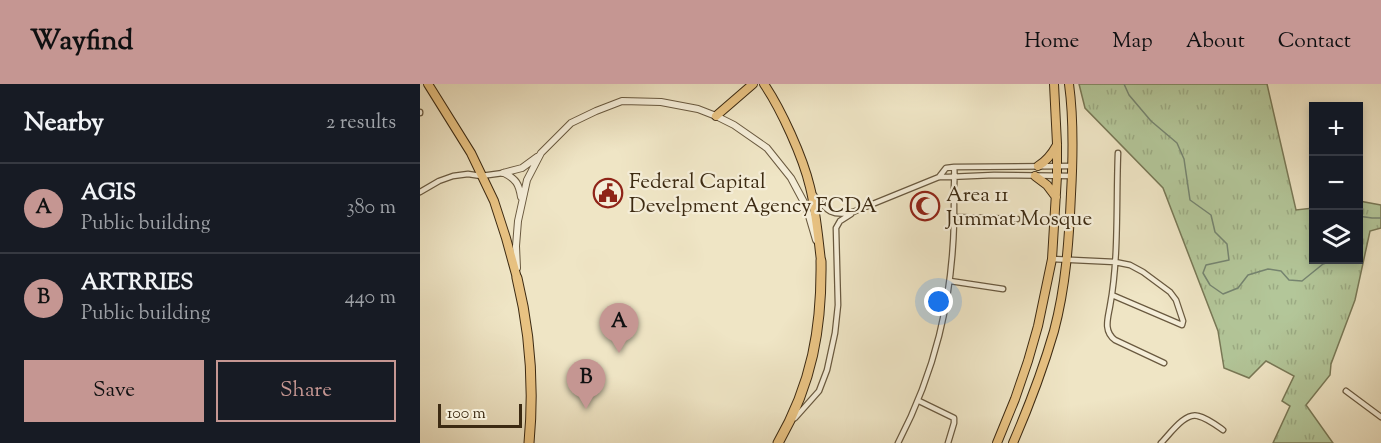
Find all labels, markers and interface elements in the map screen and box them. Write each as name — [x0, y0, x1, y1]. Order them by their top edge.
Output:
text: Wayfind — [30, 22, 133, 62]
text: Home — [1024, 27, 1079, 57]
text: Map — [1112, 27, 1153, 57]
text: About — [1186, 27, 1245, 57]
text: Contact — [1278, 27, 1351, 57]
map controls — [1309, 102, 1363, 264]
button: + — [1309, 102, 1363, 156]
text: Nearby — [24, 105, 104, 142]
text: 2 results — [326, 109, 396, 138]
button: − — [1309, 156, 1363, 210]
place label: Federal Capital Develpment Agency FCDA — [629, 168, 877, 222]
public building icon: Federal Capital Develpment Agency FCDA — [592, 177, 624, 209]
text: AGIS — [81, 178, 136, 210]
place label: Area 11 Jummat Mosque — [945, 181, 1092, 235]
mosque icon: Area 11 Jummat Mosque — [909, 190, 941, 222]
text: A — [35, 194, 52, 223]
text: 380 m — [347, 194, 396, 223]
text: Public building — [81, 210, 211, 239]
button: layers — [1309, 210, 1363, 264]
text: ARTRRIES — [81, 268, 193, 300]
text: B — [37, 284, 50, 313]
text: 440 m — [345, 284, 396, 313]
your location — [924, 287, 953, 316]
text: Public building — [81, 300, 211, 329]
pin: A — [600, 304, 638, 353]
button: Save — [24, 360, 204, 422]
button: Share — [216, 360, 396, 422]
pin: B — [566, 360, 606, 409]
scale bar — [438, 401, 522, 428]
text: 100 m — [447, 403, 486, 426]

